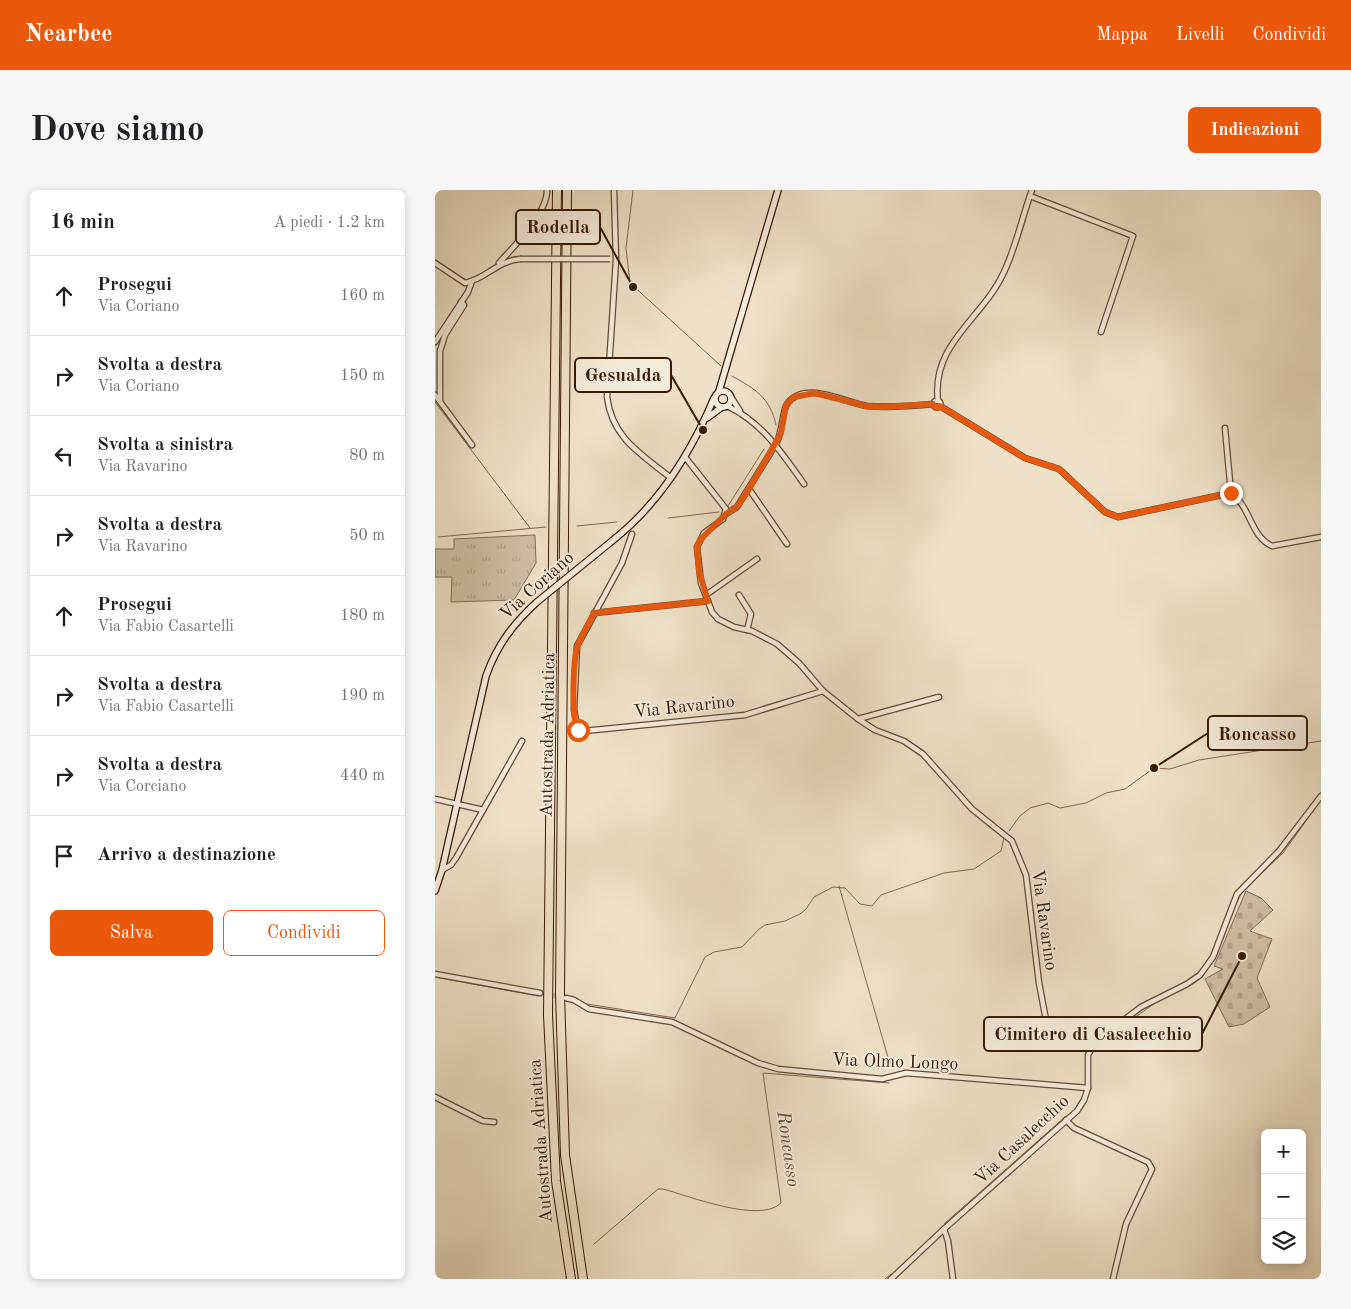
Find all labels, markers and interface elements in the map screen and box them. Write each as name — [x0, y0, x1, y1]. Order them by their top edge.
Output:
text: Nearbee — [25, 23, 113, 47]
text: Mappa — [1096, 26, 1148, 44]
text: Livelli — [1176, 26, 1224, 44]
text: Condividi — [1252, 26, 1326, 44]
button: Indicazioni — [1188, 107, 1321, 153]
text: Dove siamo — [30, 113, 205, 148]
callout: Rodella — [516, 210, 600, 244]
text: 16 min — [50, 212, 115, 233]
text: A piedi · 1.2 km — [274, 215, 385, 231]
text: Rodella — [526, 219, 590, 238]
text: Prosegui — [97, 276, 172, 295]
icon: ahead — [50, 282, 78, 310]
text: 160 m — [340, 288, 385, 304]
text: Via Coriano — [97, 299, 179, 315]
text: Svolta a destra — [97, 356, 222, 375]
callout: Gesualda — [575, 358, 671, 392]
icon: right — [50, 362, 78, 390]
text: Gesualda — [585, 367, 662, 386]
text: 150 m — [340, 368, 385, 384]
text: Via Coriano — [97, 379, 179, 395]
text: Svolta a sinistra — [97, 436, 233, 455]
icon: left — [50, 442, 78, 470]
text: 80 m — [349, 448, 385, 464]
text: Via Ravarino — [97, 459, 188, 475]
route end — [1220, 482, 1243, 505]
text: Svolta a destra — [97, 516, 222, 535]
icon: right — [50, 522, 78, 550]
text: 50 m — [349, 528, 385, 544]
text: Via Ravarino — [97, 539, 188, 555]
street label: Via Coriano — [497, 548, 578, 624]
text: Prosegui — [97, 596, 172, 615]
icon: ahead — [50, 602, 78, 630]
text: 180 m — [340, 608, 385, 624]
text: Via Fabio Casartelli — [97, 619, 234, 635]
street label: Autostrada Adriatica — [538, 653, 558, 817]
text: Svolta a destra — [97, 676, 222, 695]
icon: right — [50, 682, 78, 710]
text: 190 m — [340, 688, 385, 704]
street label: Via Ravarino — [632, 693, 736, 721]
text: Via Fabio Casartelli — [97, 699, 234, 715]
callout: Roncasso — [1208, 716, 1307, 750]
route start — [567, 719, 590, 742]
text: Roncasso — [1218, 726, 1296, 745]
text: Svolta a destra — [97, 756, 222, 775]
icon: right — [50, 762, 78, 790]
text: 440 m — [340, 768, 385, 784]
text: Via Corciano — [97, 779, 186, 795]
icon: arrive — [50, 842, 78, 870]
text: Arrivo a destinazione — [97, 846, 276, 865]
street label: Via Ravarino — [1028, 868, 1060, 972]
button: Salva — [50, 910, 213, 956]
button: Condividi — [223, 910, 385, 956]
callout: Cimitero di Casalecchio — [984, 1017, 1202, 1051]
text: Cimitero di Casalecchio — [994, 1026, 1192, 1045]
street label: Via Olmo Longo — [831, 1051, 959, 1073]
street label: Autostrada Adriatica — [526, 1058, 556, 1224]
street label: Via Casalecchio — [971, 1092, 1073, 1188]
water label: Roncasso — [772, 1109, 802, 1188]
map controls — [1261, 1129, 1306, 1264]
button: + — [1261, 1129, 1306, 1174]
button: − — [1261, 1174, 1306, 1219]
button: layers — [1261, 1219, 1306, 1264]

